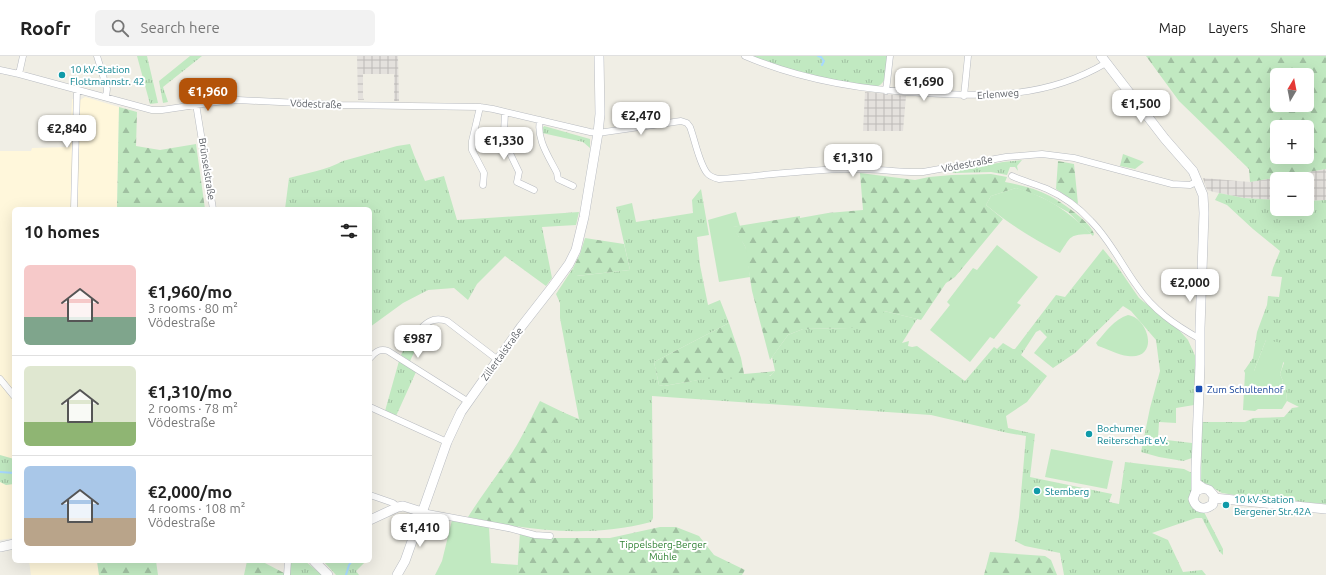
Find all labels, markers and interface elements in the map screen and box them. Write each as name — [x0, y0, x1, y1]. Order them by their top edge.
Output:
search box — [95, 10, 375, 46]
text: Roofr — [20, 17, 71, 39]
icon: search — [109, 17, 131, 39]
text: Search here — [141, 19, 220, 36]
text: Map — [1159, 20, 1186, 36]
text: Layers — [1208, 20, 1248, 36]
text: Share — [1270, 20, 1306, 36]
place label: 10 kV-Station Flottmannstr. 42 — [70, 64, 144, 87]
pin: €1,690 — [891, 68, 957, 102]
north arrow — [1270, 68, 1314, 112]
map controls — [1270, 68, 1314, 216]
marker: 10 kV-Station Flottmannstr. 42 — [57, 70, 67, 80]
text: €1,690 — [904, 74, 944, 88]
pin: €1,960 — [175, 78, 241, 112]
text: €1,960 — [188, 84, 228, 98]
street label: Erlenweg — [977, 87, 1019, 101]
pin: €1,500 — [1108, 90, 1174, 124]
text: €1,500 — [1121, 96, 1161, 110]
street label: Vödestraße — [290, 98, 342, 110]
pin: €2,470 — [608, 102, 674, 136]
text: €2,470 — [621, 108, 661, 122]
pin: €2,840 — [34, 115, 100, 149]
button: + — [1270, 120, 1314, 164]
text: €2,840 — [47, 121, 87, 135]
pin: €1,330 — [471, 127, 537, 161]
text: €1,330 — [484, 133, 524, 147]
street label: Brünselstraße — [197, 137, 217, 201]
pin: €1,310 — [820, 144, 886, 178]
text: €1,310 — [833, 150, 873, 164]
street label: Vödestraße — [940, 154, 994, 174]
button: − — [1270, 172, 1314, 216]
icon: filters — [338, 220, 360, 242]
text: 10 homes — [24, 222, 100, 241]
pin: €2,000 — [1157, 269, 1223, 303]
text: €2,000 — [1170, 275, 1210, 289]
icon: home — [56, 281, 104, 329]
text: €1,960/mo — [148, 282, 232, 301]
text: 3 rooms · 80 m² — [148, 301, 238, 315]
text: Vödestraße — [148, 315, 216, 329]
pin: €987 — [394, 325, 442, 359]
street label: Zillertalstraße — [479, 325, 525, 383]
text: €987 — [403, 331, 433, 345]
icon: home — [56, 382, 104, 430]
text: €1,310/mo — [148, 382, 232, 401]
marker: Zum Schultenhof — [1194, 384, 1204, 394]
place label: Zum Schultenhof — [1207, 384, 1284, 395]
text: 2 rooms · 78 m² — [148, 401, 238, 415]
text: Vödestraße — [148, 415, 216, 429]
place label: Bochumer Reiterschaft eV. — [1097, 423, 1168, 446]
marker: Bochumer Reiterschaft eV. — [1084, 429, 1094, 439]
icon: home — [56, 482, 104, 530]
text: €2,000/mo — [148, 482, 232, 501]
marker: Stemberg — [1032, 486, 1042, 496]
place label: Stemberg — [1045, 486, 1089, 497]
place label: 10 kV-Station Bergener Str.42A — [1234, 494, 1311, 517]
marker: 10 kV-Station Bergener Str.42A — [1221, 500, 1231, 510]
text: 4 rooms · 108 m² — [148, 501, 245, 515]
pin: €1,410 — [387, 514, 453, 548]
text: Vödestraße — [148, 515, 216, 529]
text: €1,410 — [400, 520, 440, 534]
park label: Tippelsberg-Berger Mühle — [620, 539, 707, 562]

